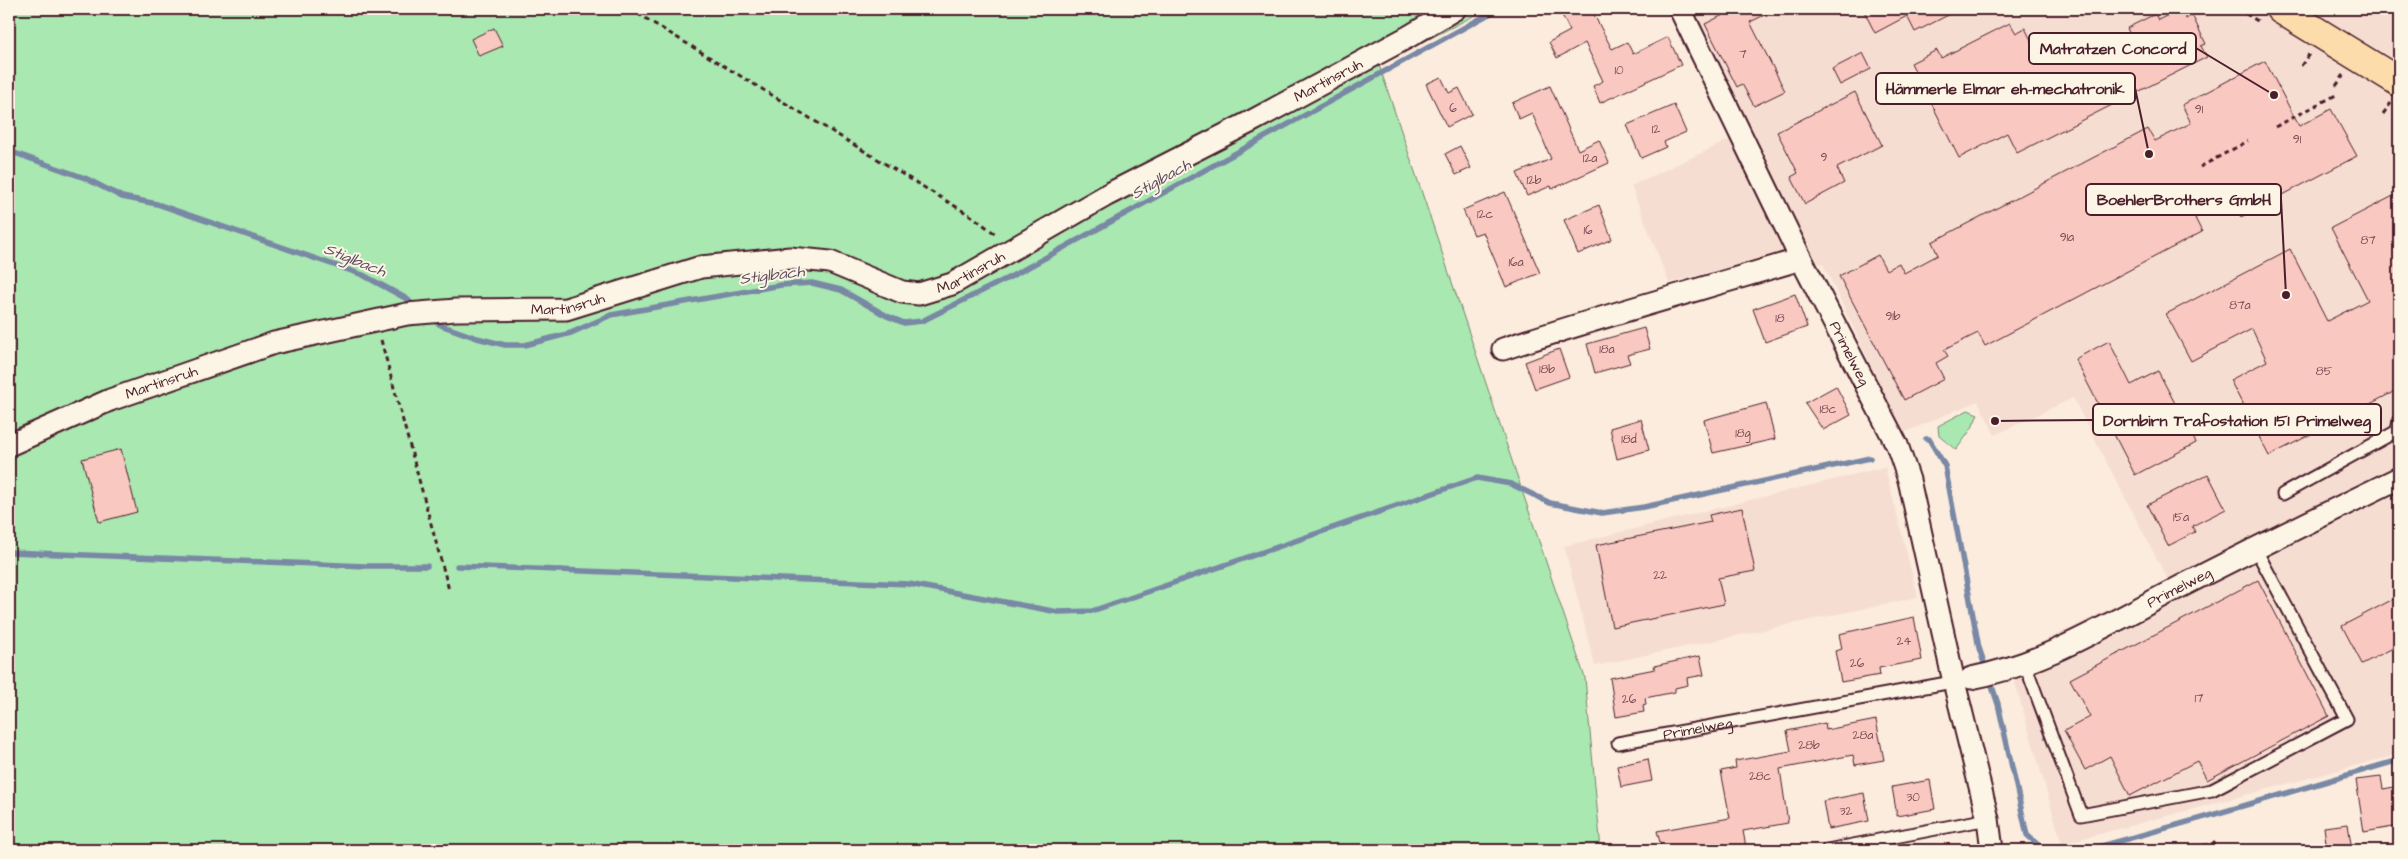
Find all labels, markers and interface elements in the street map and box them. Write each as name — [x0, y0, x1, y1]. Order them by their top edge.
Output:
callout: Matratzen Concord — [2029, 33, 2196, 64]
text: Matratzen Concord — [2040, 38, 2187, 60]
house number: 7 — [1739, 46, 1747, 63]
street label: Martinsruh — [1290, 53, 1367, 107]
house number: 10 — [1614, 62, 1624, 79]
callout: Hämmerle Elmar eh-mechatronik — [1876, 73, 2135, 104]
text: Hämmerle Elmar eh-mechatronik — [1886, 78, 2125, 100]
house number: 6 — [1449, 100, 1457, 117]
house number: 91 — [2195, 101, 2204, 118]
house number: 12 — [1652, 121, 1660, 138]
house number: 91 — [2293, 131, 2302, 148]
house number: 9 — [1821, 149, 1828, 166]
house number: 12a — [1583, 150, 1597, 167]
water label: Stiglbach — [1127, 153, 1196, 205]
house number: 12b — [1526, 172, 1542, 189]
callout: BoehlerBrothers GmbH — [2086, 184, 2281, 215]
text: BoehlerBrothers GmbH — [2097, 189, 2272, 211]
house number: 12c — [1477, 206, 1493, 223]
house number: 16 — [1583, 222, 1593, 239]
house number: 91a — [2060, 229, 2074, 246]
house number: 87 — [2360, 232, 2376, 249]
water label: Stiglbach — [320, 238, 390, 284]
street label: Martinsruh — [934, 245, 1009, 299]
house number: 16a — [1508, 254, 1524, 271]
water label: Stiglbach — [738, 260, 807, 291]
street label: Martinsruh — [531, 287, 608, 320]
house number: 87a — [2229, 297, 2251, 314]
house number: 91b — [1885, 308, 1901, 325]
house number: 18 — [1775, 310, 1785, 327]
street label: Primelweg — [1824, 317, 1875, 390]
house number: 18a — [1599, 341, 1615, 358]
street label: Martinsruh — [123, 360, 201, 404]
house number: 18b — [1539, 361, 1555, 378]
house number: 85 — [2316, 363, 2333, 380]
house number: 18c — [1820, 401, 1837, 418]
callout: Dornbirn Trafostation 151 Primelweg — [2093, 404, 2381, 435]
text: Dornbirn Trafostation 151 Primelweg — [2103, 410, 2372, 434]
house number: 18g — [1735, 425, 1751, 443]
house number: 18d — [1621, 431, 1637, 448]
house number: 15a — [2173, 509, 2189, 526]
street label: Primelweg — [2143, 562, 2216, 613]
house number: 22 — [1653, 567, 1667, 584]
house number: 24 — [1896, 633, 1912, 650]
house number: 26 — [1850, 655, 1865, 672]
house number: 17 — [2195, 690, 2204, 707]
house number: 26 — [1622, 691, 1637, 708]
street label: Primelweg — [1661, 712, 1735, 745]
house number: 28a — [1853, 727, 1873, 744]
house number: 28b — [1798, 737, 1820, 754]
house number: 28c — [1749, 768, 1772, 785]
house number: 30 — [1906, 789, 1920, 806]
house number: 32 — [1840, 803, 1853, 820]

